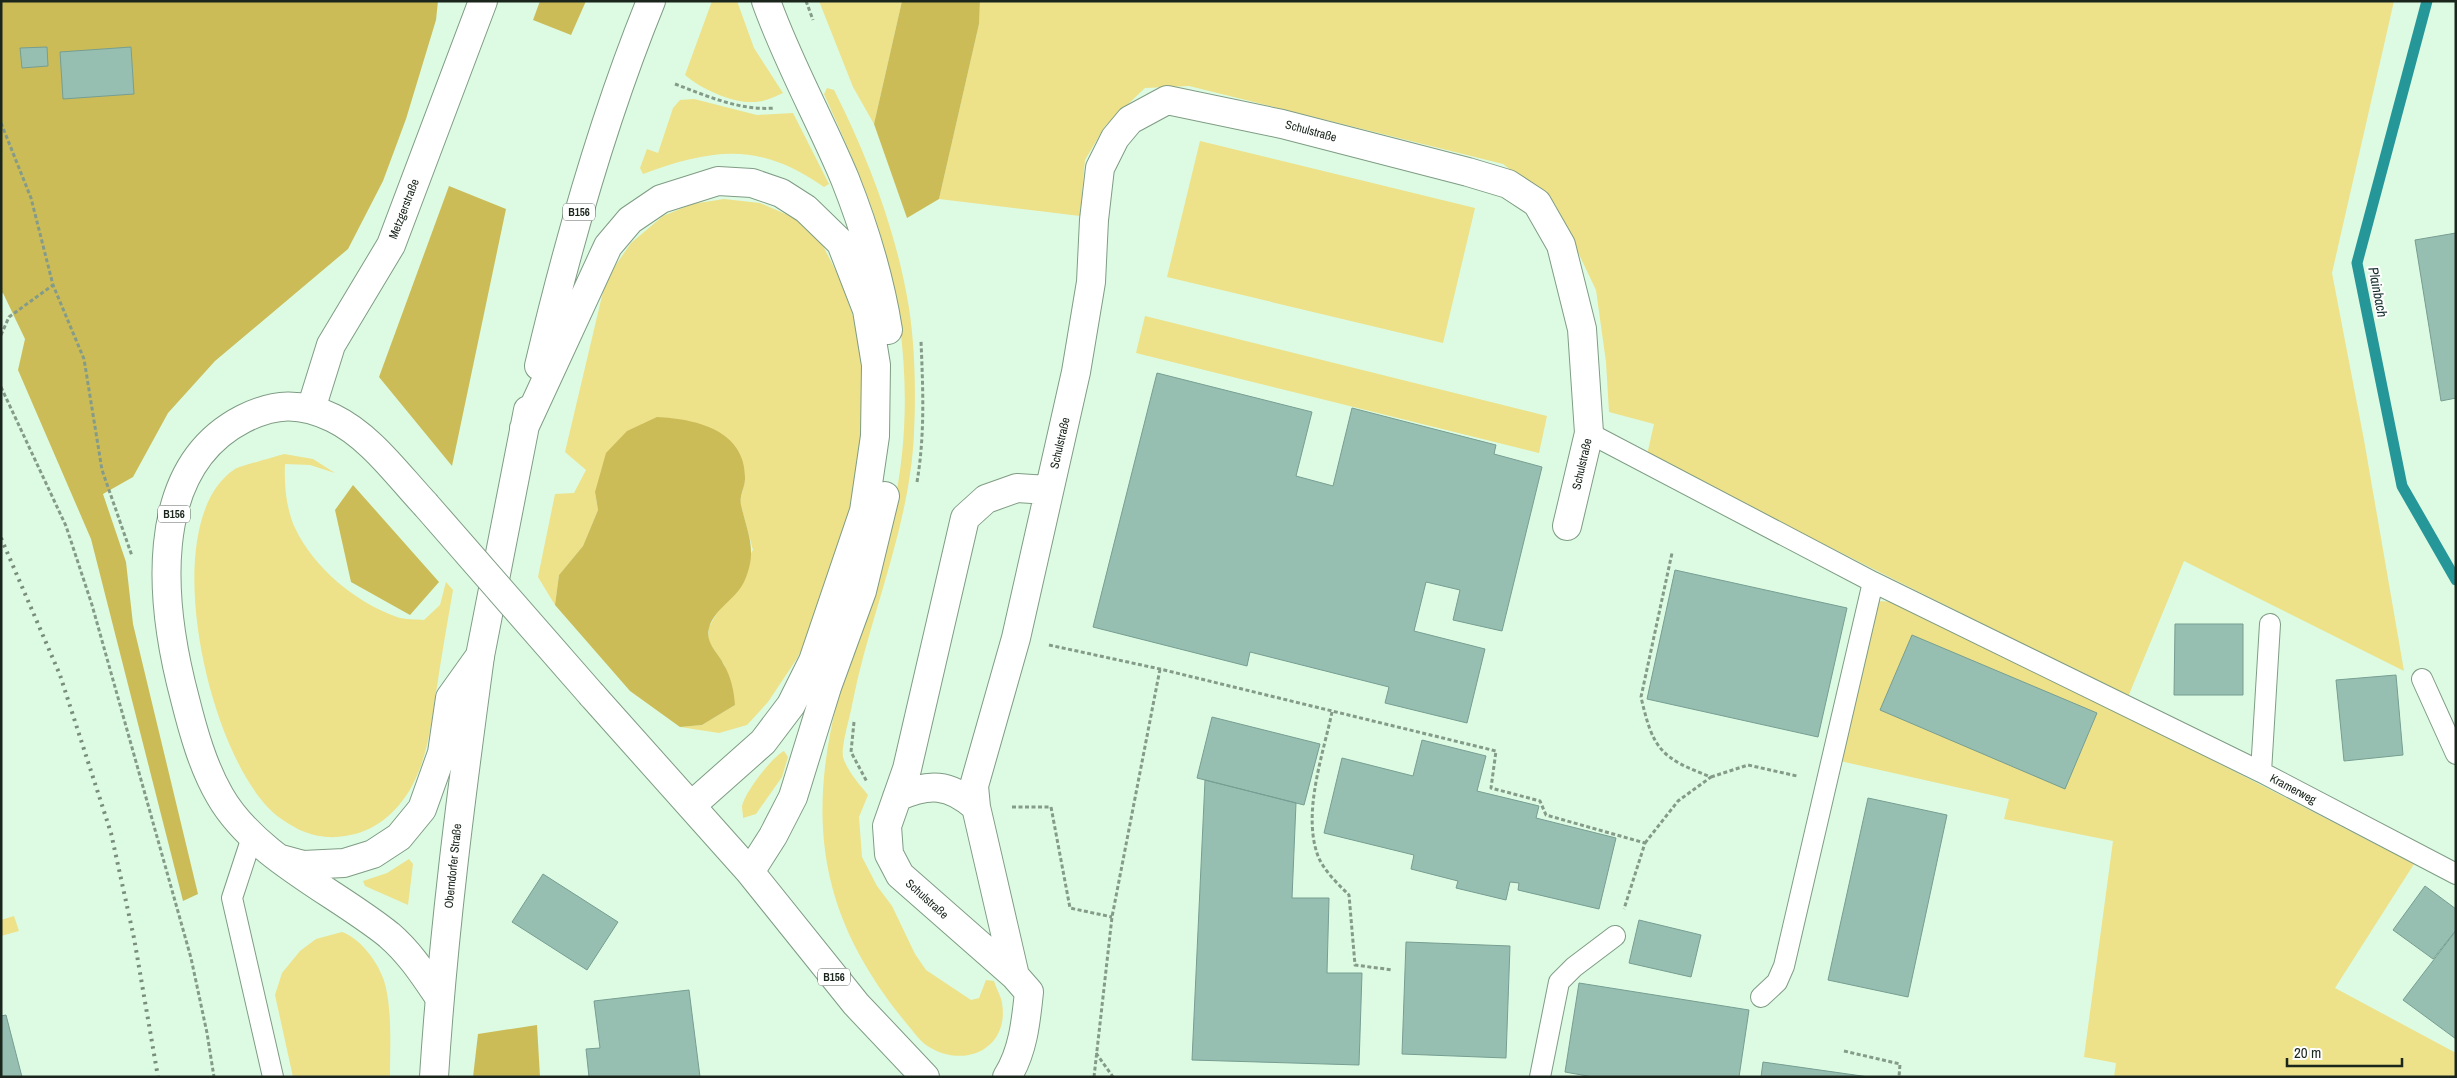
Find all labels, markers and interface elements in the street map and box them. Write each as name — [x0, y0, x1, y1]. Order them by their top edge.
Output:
street label: Schulstraße — [1284, 116, 1338, 146]
street label: Metzgerstraße — [385, 177, 423, 241]
road number: B156 — [563, 203, 595, 220]
water label: Plainbach — [2364, 265, 2392, 319]
street label: Schulstraße — [1046, 416, 1074, 470]
street label: Schulstraße — [1568, 437, 1596, 491]
road number: B156 — [158, 506, 190, 522]
street label: Kramerweg — [2267, 770, 2319, 808]
street label: Oberndorfer Straße — [441, 823, 465, 909]
street label: Schulstraße — [902, 875, 952, 923]
road number: B156 — [818, 969, 850, 986]
scale bar — [2287, 1036, 2402, 1068]
text: 20 m — [2294, 1042, 2321, 1063]

